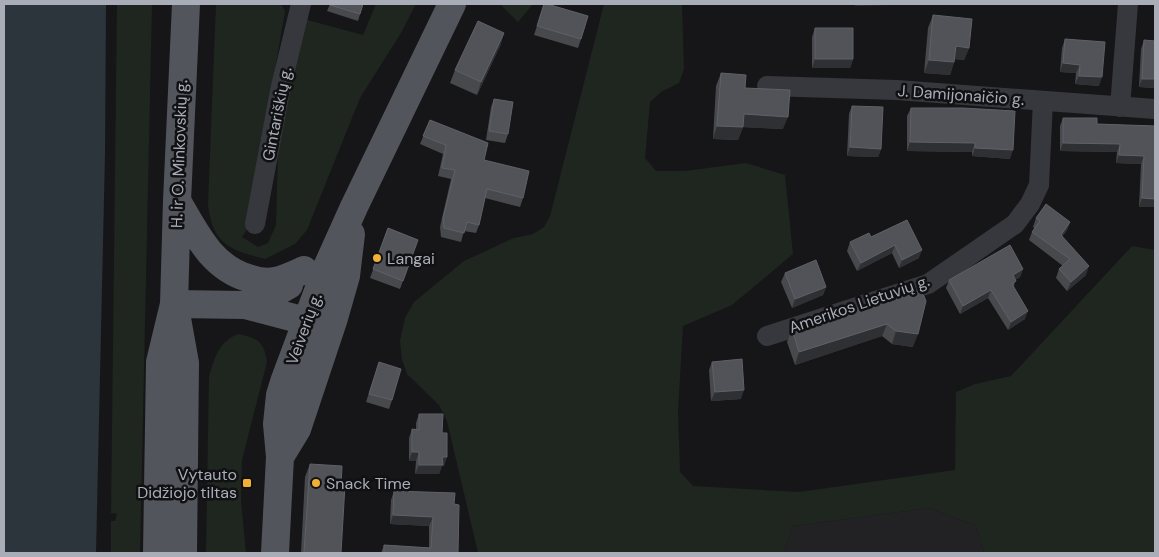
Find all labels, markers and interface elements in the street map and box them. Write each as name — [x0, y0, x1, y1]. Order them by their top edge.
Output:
street label: Gintariškių g. — [258, 65, 296, 163]
street label: H. ir O. Minkovskių g. — [166, 80, 192, 228]
street label: J. Damijonaičio g. — [897, 80, 1025, 110]
place label: Langai — [387, 248, 435, 269]
marker: Langai — [371, 252, 383, 264]
street label: Amerikos Lietuvių g. — [786, 270, 932, 338]
street label: Veiverių g. — [281, 290, 327, 368]
place label: Vytauto Didžiojo tiltas — [137, 464, 237, 503]
place label: Snack Time — [326, 473, 411, 494]
marker: Vytauto Didžiojo tiltas — [241, 477, 253, 489]
marker: Snack Time — [310, 477, 322, 489]

